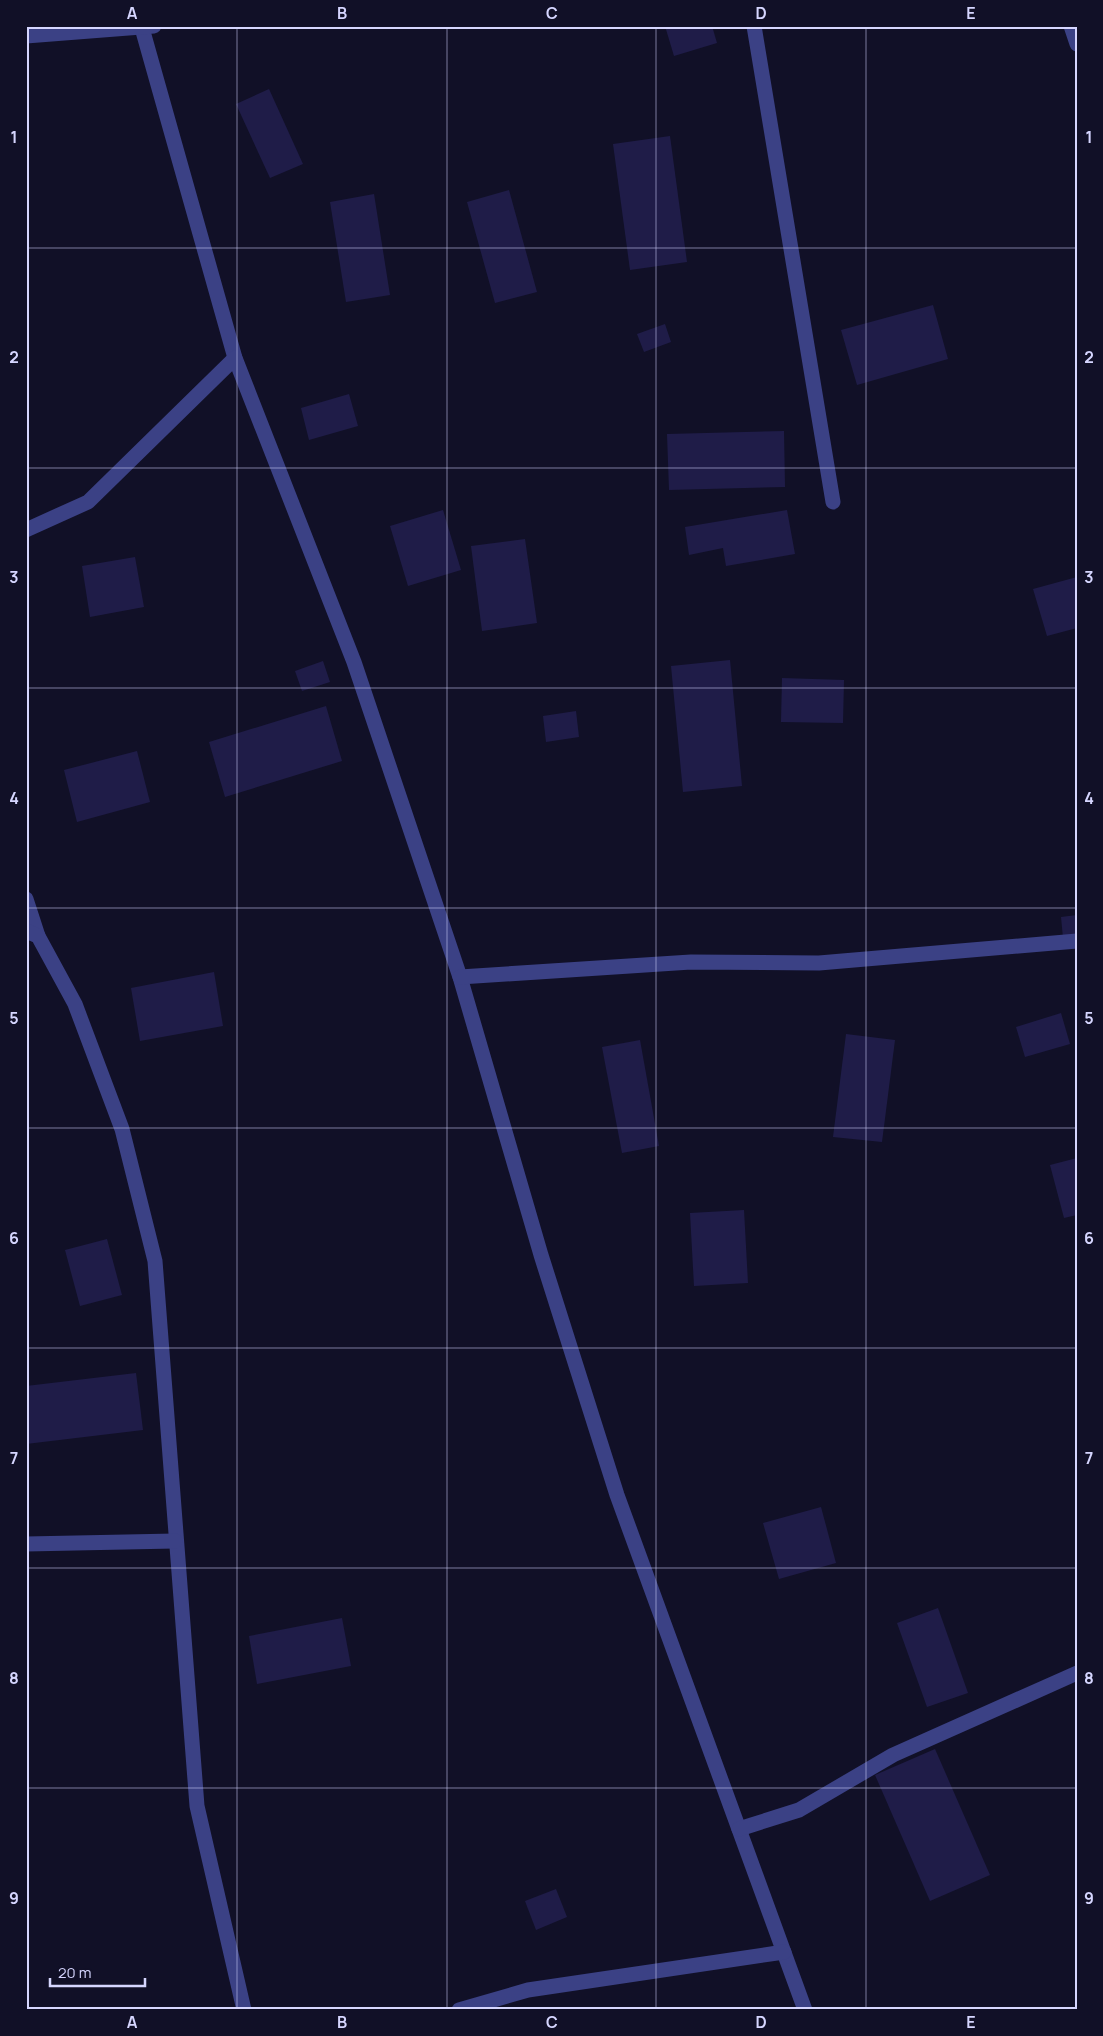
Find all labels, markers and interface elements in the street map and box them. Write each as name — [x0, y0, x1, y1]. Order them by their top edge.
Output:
text: A — [127, 2, 138, 24]
text: B — [337, 2, 347, 24]
text: C — [546, 2, 558, 24]
text: D — [755, 2, 767, 24]
text: E — [966, 2, 976, 24]
text: 1 — [10, 126, 18, 148]
text: 1 — [1085, 126, 1093, 148]
text: 2 — [9, 346, 19, 368]
text: 2 — [1084, 346, 1094, 368]
text: 3 — [9, 566, 19, 588]
text: 3 — [1084, 566, 1094, 588]
text: 4 — [9, 787, 19, 809]
text: 4 — [1084, 787, 1094, 809]
text: 5 — [9, 1007, 19, 1029]
text: 5 — [1084, 1007, 1094, 1029]
text: 6 — [9, 1227, 19, 1249]
text: 6 — [1084, 1227, 1094, 1249]
text: 7 — [10, 1447, 18, 1469]
text: 7 — [1085, 1447, 1093, 1469]
text: 8 — [9, 1667, 19, 1689]
text: 8 — [1084, 1667, 1094, 1689]
text: 9 — [9, 1887, 19, 1909]
text: 9 — [1084, 1887, 1094, 1909]
scale bar — [50, 1956, 145, 1988]
text: 20 m — [58, 1962, 91, 1983]
text: A — [127, 2011, 138, 2033]
text: B — [337, 2011, 347, 2033]
text: C — [546, 2011, 558, 2033]
text: D — [755, 2011, 767, 2033]
text: E — [966, 2011, 976, 2033]

